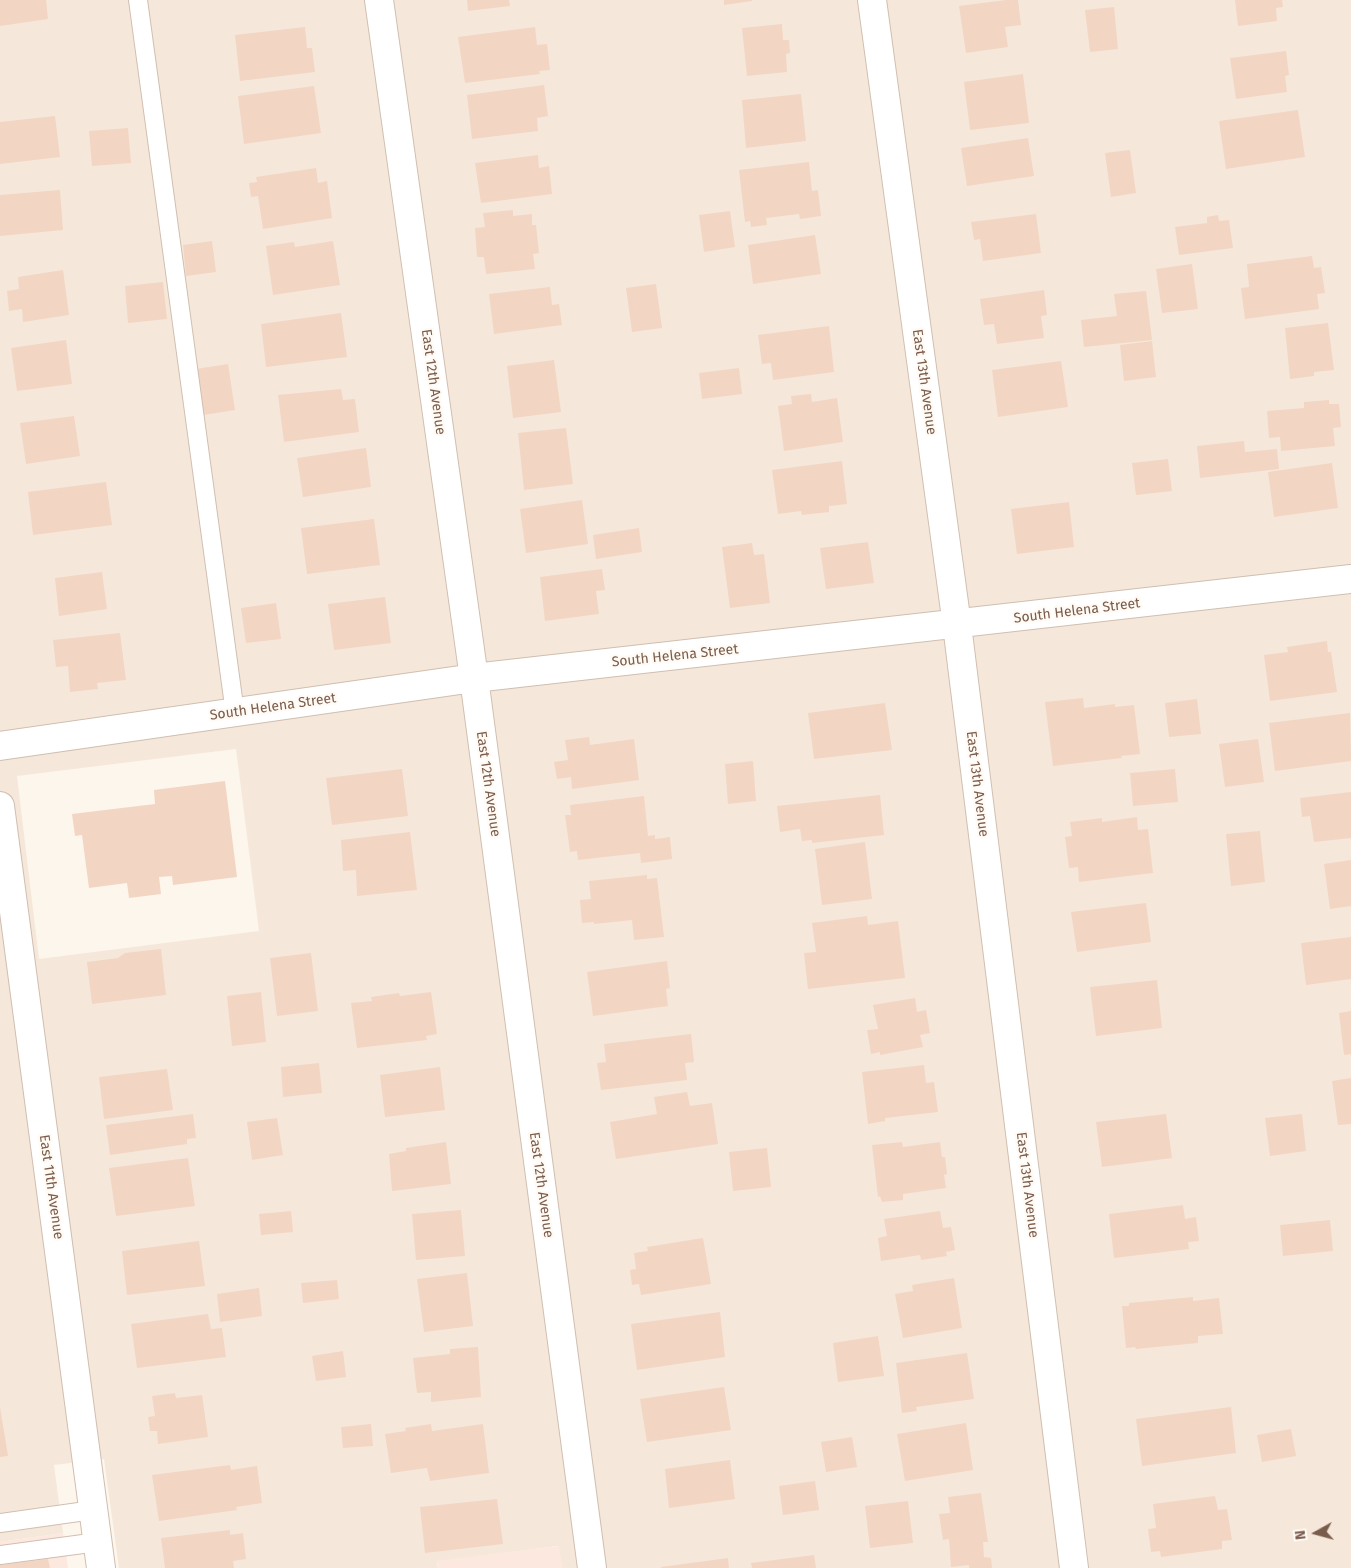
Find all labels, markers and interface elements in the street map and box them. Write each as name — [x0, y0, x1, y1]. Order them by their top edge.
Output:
street label: East 12th Avenue — [417, 328, 449, 436]
street label: East 13th Avenue — [908, 328, 940, 436]
street label: South Helena Street — [1013, 595, 1141, 627]
street label: South Helena Street — [611, 641, 739, 671]
street label: South Helena Street — [209, 690, 337, 724]
street label: East 12th Avenue — [472, 730, 504, 838]
street label: East 13th Avenue — [962, 730, 992, 838]
street label: East 12th Avenue — [525, 1131, 557, 1239]
street label: East 13th Avenue — [1012, 1131, 1042, 1239]
street label: East 11th Avenue — [35, 1134, 67, 1240]
north arrow — [1291, 1508, 1341, 1558]
text: N — [1292, 1529, 1310, 1541]

